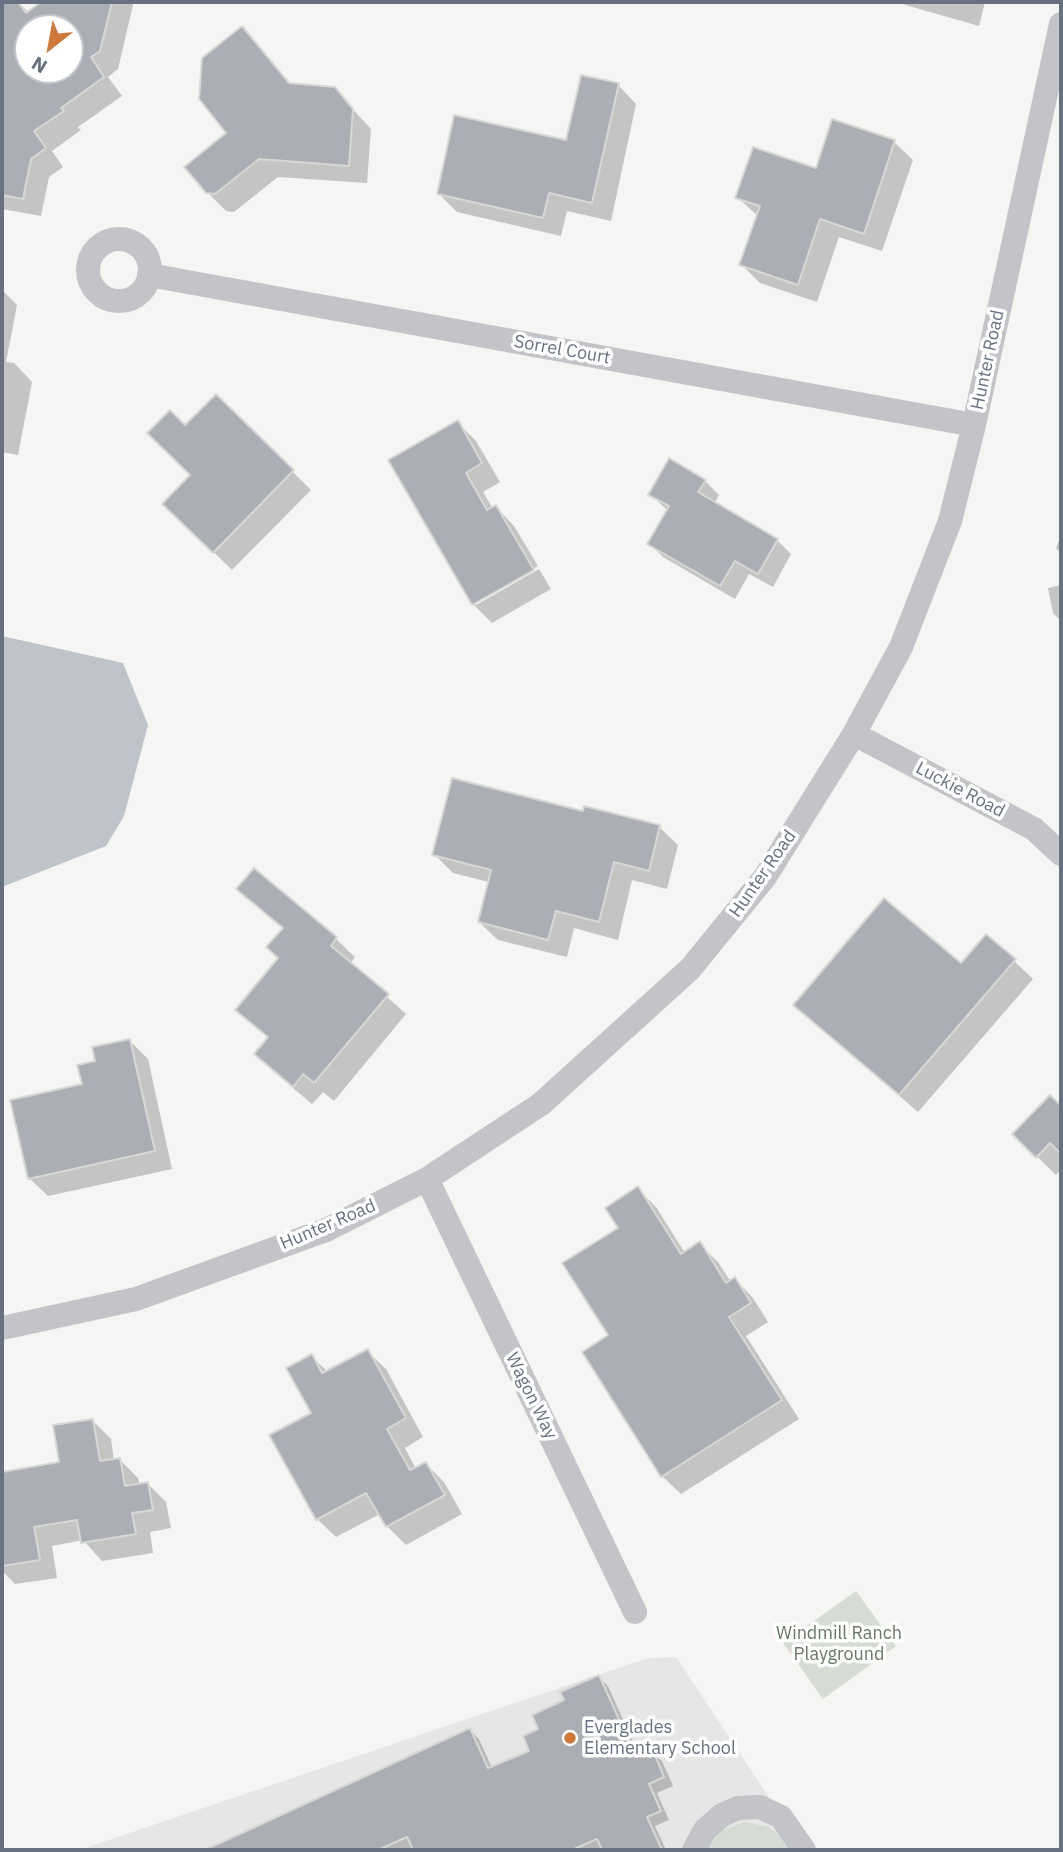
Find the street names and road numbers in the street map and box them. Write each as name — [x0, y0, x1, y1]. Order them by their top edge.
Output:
street label: Hunter Road — [967, 308, 1009, 412]
street label: Sorrel Court — [512, 331, 612, 369]
street label: Luckie Road — [912, 758, 1008, 822]
street label: Hunter Road — [725, 826, 801, 922]
street label: Hunter Road — [277, 1195, 379, 1255]
street label: Wagon Way — [501, 1349, 561, 1443]

